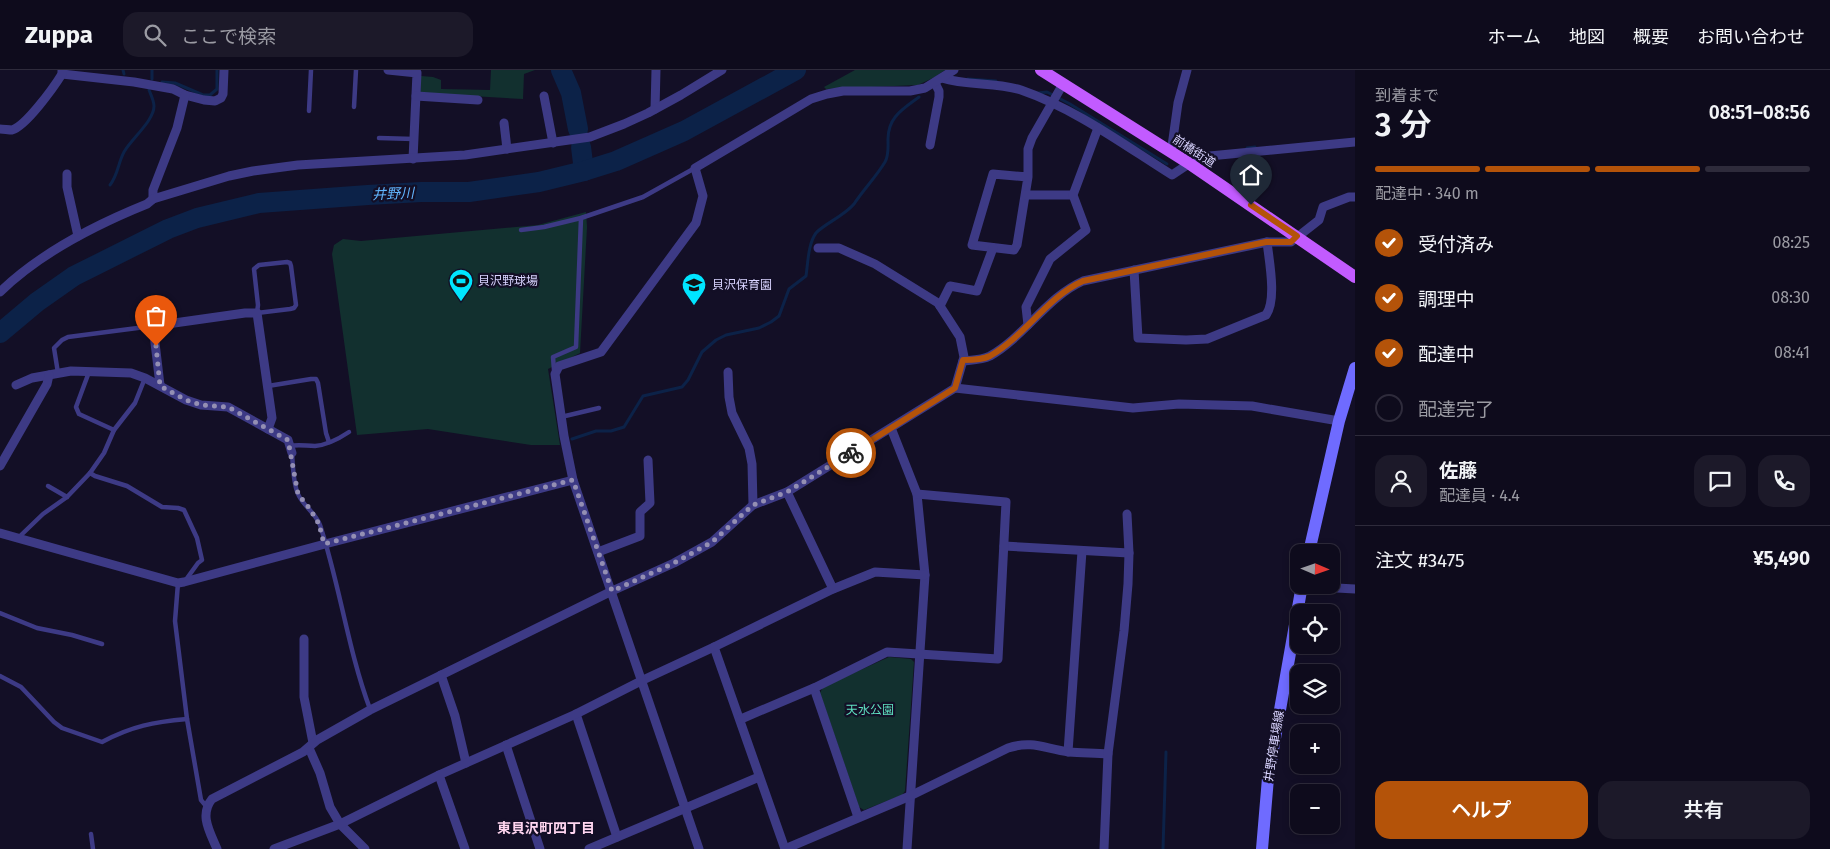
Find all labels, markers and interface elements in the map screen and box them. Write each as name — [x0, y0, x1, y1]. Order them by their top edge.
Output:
search box — [123, 12, 473, 57]
text: Zuppa — [25, 21, 93, 49]
icon: search — [141, 21, 169, 49]
text: ここで検索 — [181, 25, 276, 48]
text: ホーム — [1488, 26, 1541, 48]
text: 地図 — [1569, 26, 1605, 48]
text: 概要 — [1633, 26, 1669, 48]
text: お問い合わせ — [1697, 26, 1805, 48]
text: 到着まで — [1375, 86, 1439, 105]
text: 08:51–08:56 — [1709, 101, 1810, 124]
text: 3 分 — [1375, 106, 1431, 144]
street label: 前橋街道 — [1170, 132, 1218, 170]
pin — [1230, 154, 1272, 205]
icon: home — [1237, 161, 1265, 189]
text: 配達中 · 340 m — [1375, 184, 1479, 203]
water label: 井野川 — [372, 185, 416, 203]
icon: check — [1375, 229, 1403, 257]
text: 受付済み — [1418, 233, 1494, 256]
text: 08:25 — [1772, 233, 1810, 252]
sports icon: 貝沢野球場 — [448, 268, 474, 302]
school or university icon: 貝沢保育園 — [681, 272, 707, 306]
place label: 貝沢野球場 — [478, 274, 538, 288]
place label: 貝沢保育園 — [712, 278, 772, 292]
icon: check — [1375, 284, 1403, 312]
text: 調理中 — [1418, 288, 1475, 311]
text: 08:30 — [1771, 288, 1810, 307]
pin — [135, 295, 177, 346]
icon: bag — [142, 302, 170, 330]
icon: check — [1375, 339, 1403, 367]
text: 配達中 — [1418, 343, 1475, 366]
text: 08:41 — [1774, 343, 1810, 362]
text: 配達完了 — [1418, 398, 1494, 421]
courier — [826, 428, 876, 478]
icon: bike — [837, 439, 865, 467]
button: person — [1375, 455, 1427, 507]
button: chat — [1694, 455, 1746, 507]
button: phone — [1758, 455, 1810, 507]
text: 佐藤 — [1439, 459, 1477, 482]
text: 配達員 · 4.4 — [1439, 486, 1520, 505]
north arrow — [1290, 544, 1340, 594]
map controls — [1290, 544, 1340, 834]
text: ¥5,490 — [1753, 547, 1810, 570]
text: 注文 #3475 — [1375, 549, 1464, 572]
button: locate — [1290, 604, 1340, 654]
button: layers — [1290, 664, 1340, 714]
park label: 天水公園 — [846, 703, 894, 717]
street label: 井野停車場線 — [1261, 709, 1287, 783]
button: + — [1290, 724, 1340, 774]
button: ヘルプ — [1375, 781, 1588, 839]
button: 共有 — [1598, 781, 1810, 839]
button: − — [1290, 784, 1340, 834]
district label: 東貝沢町四丁目 — [497, 820, 595, 837]

